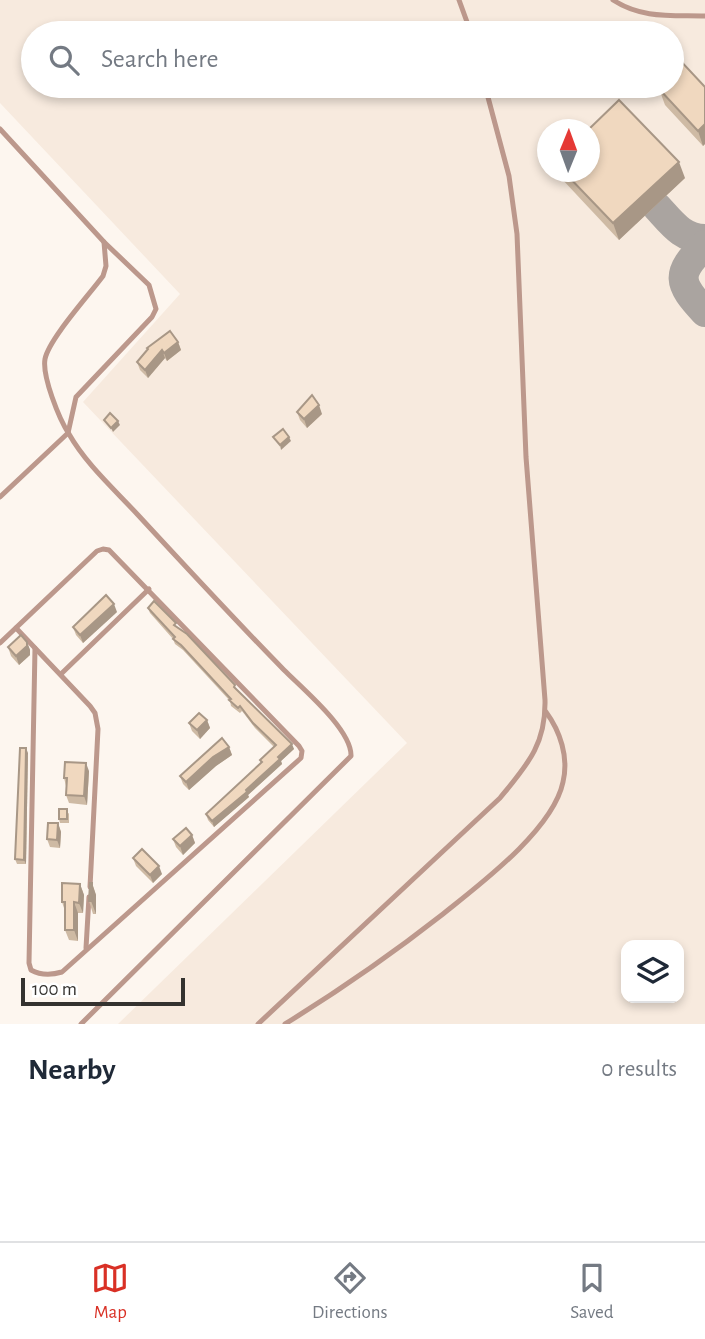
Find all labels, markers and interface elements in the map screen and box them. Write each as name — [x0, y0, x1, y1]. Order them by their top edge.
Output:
search box — [21, 21, 684, 98]
icon: search — [45, 41, 83, 79]
text: Search here — [101, 46, 219, 72]
north arrow — [537, 119, 600, 182]
map controls — [621, 940, 684, 1003]
button: layers — [621, 940, 684, 1003]
scale bar — [21, 975, 186, 1007]
text: 100 m — [32, 980, 77, 999]
text: Nearby — [28, 1055, 116, 1085]
text: 0 results — [601, 1058, 677, 1081]
tab: Map — [91, 1259, 129, 1324]
tab: Directions — [312, 1259, 388, 1324]
tab: Saved — [570, 1259, 614, 1324]

